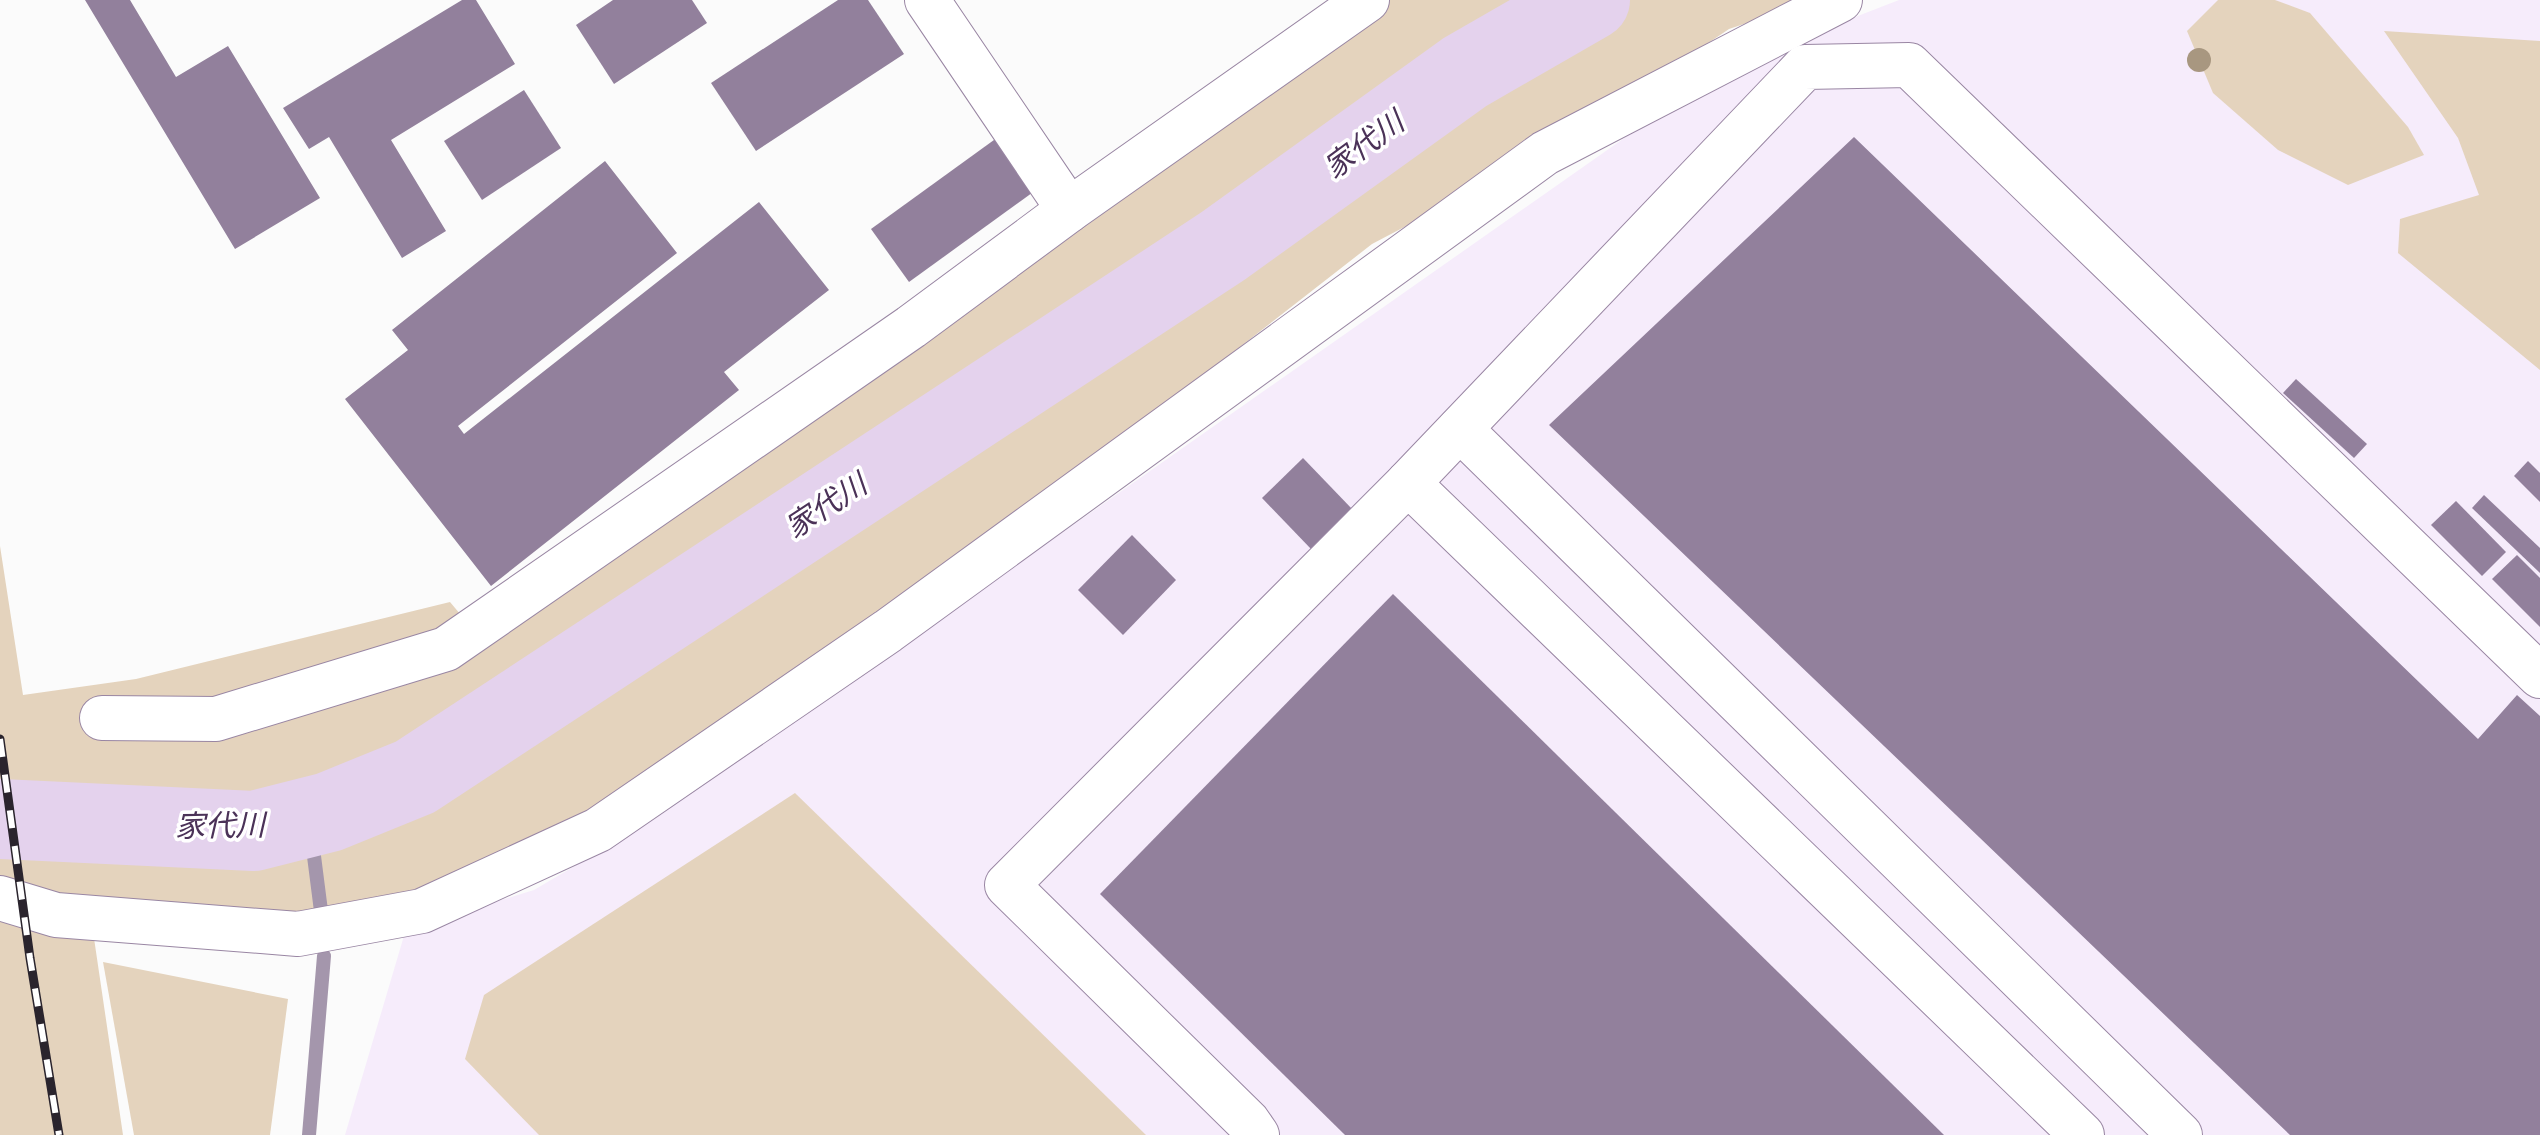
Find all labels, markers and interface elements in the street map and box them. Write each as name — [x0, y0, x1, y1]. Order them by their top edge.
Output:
water label: 家代川 — [1313, 97, 1416, 189]
water label: 家代川 — [775, 460, 878, 549]
water label: 家代川 — [175, 801, 268, 849]

